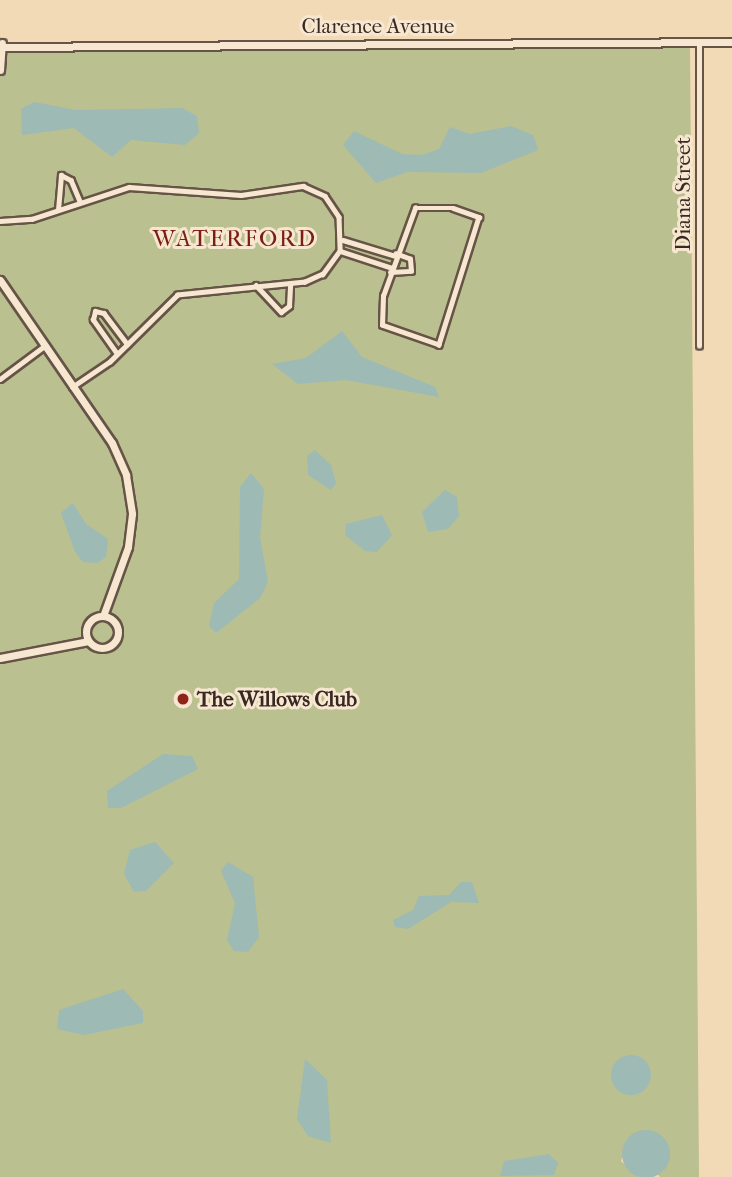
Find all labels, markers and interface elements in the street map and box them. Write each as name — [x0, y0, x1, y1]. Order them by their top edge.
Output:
street label: Clarence Avenue — [302, 13, 454, 39]
street label: Diana Street — [670, 137, 696, 251]
district label: WATERFORD — [154, 225, 316, 253]
place label: The Willows Club — [197, 686, 357, 712]
marker: The Willows Club — [175, 691, 191, 707]

